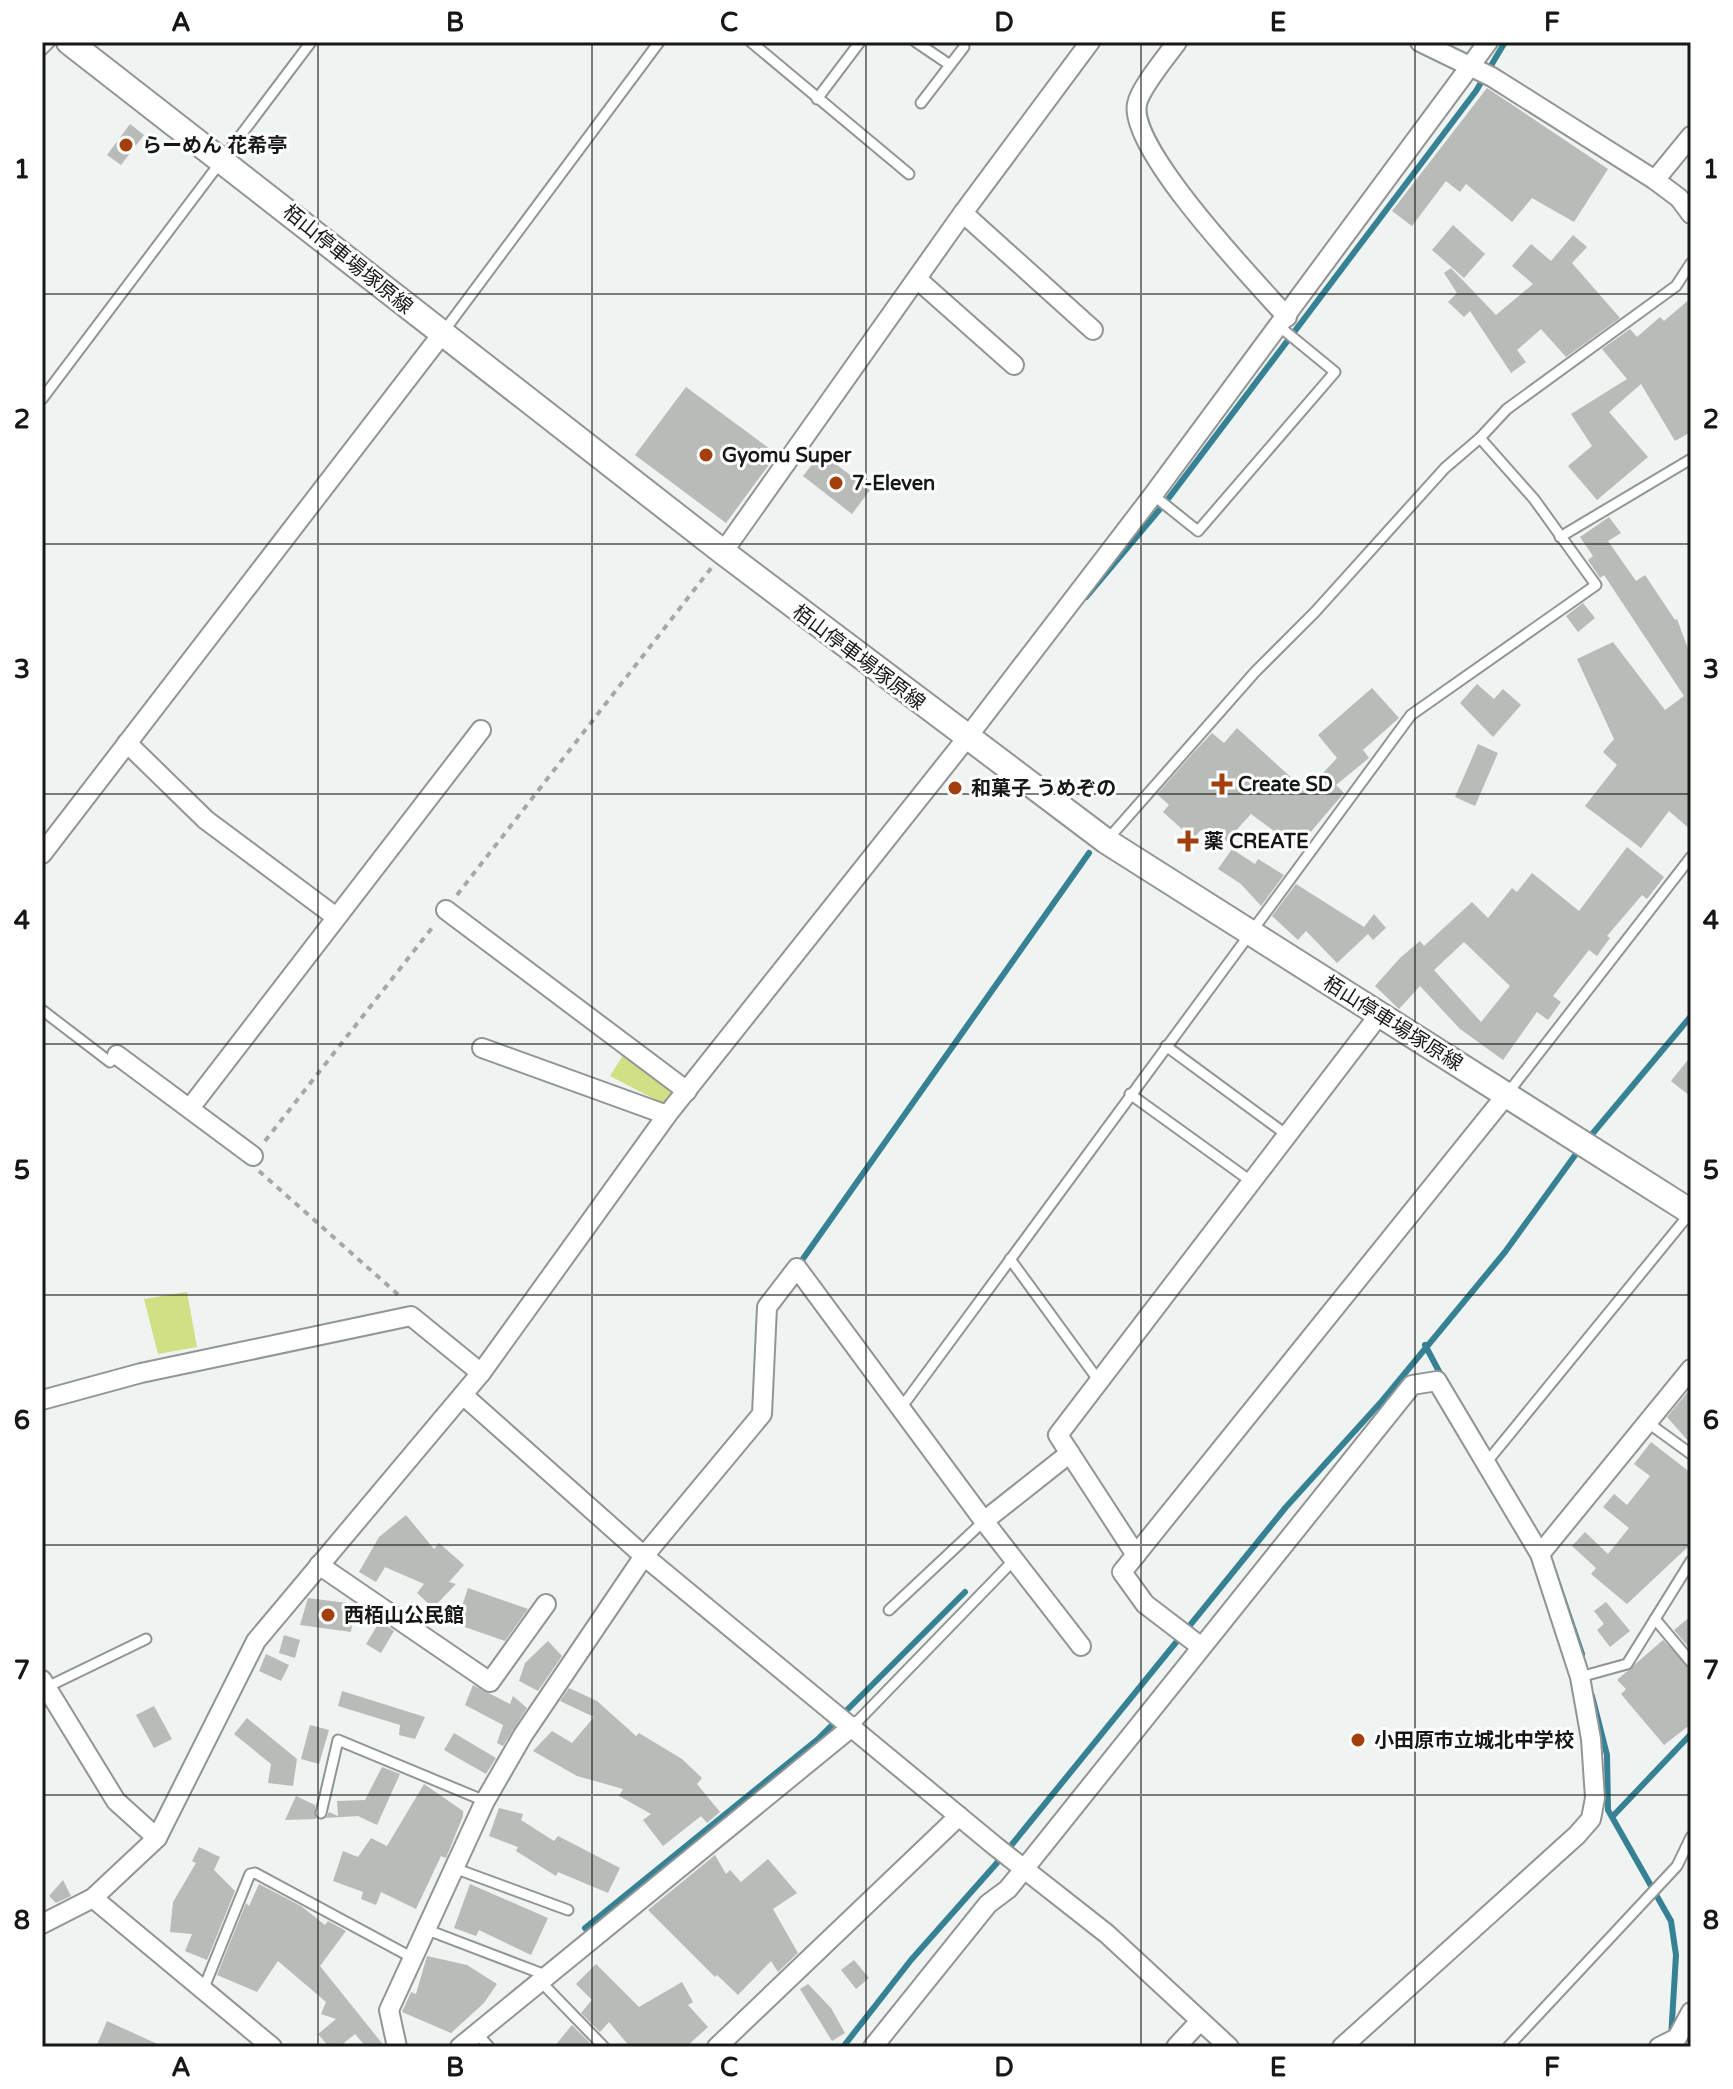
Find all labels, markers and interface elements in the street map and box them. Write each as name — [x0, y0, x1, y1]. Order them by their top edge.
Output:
text: A — [171, 7, 191, 38]
text: B — [446, 7, 464, 38]
text: C — [720, 7, 738, 38]
text: D — [994, 7, 1014, 38]
text: E — [1270, 7, 1286, 38]
text: F — [1544, 7, 1560, 38]
place label: らーめん 花希亭 — [142, 134, 287, 158]
marker: らーめん 花希亭 — [117, 136, 135, 154]
text: 1 — [14, 154, 30, 185]
text: 1 — [1703, 154, 1719, 185]
street label: 栢山停車場塚原線 — [278, 200, 417, 319]
text: 2 — [14, 404, 30, 435]
text: 2 — [1703, 404, 1719, 435]
place label: Gyomu Super — [722, 444, 852, 468]
marker: Gyomu Super — [697, 446, 715, 464]
place label: 7-Eleven — [852, 472, 935, 496]
marker: 7-Eleven — [827, 474, 845, 492]
street label: 栢山停車場塚原線 — [787, 600, 930, 716]
text: 3 — [14, 654, 30, 685]
text: 3 — [1703, 654, 1719, 685]
place label: Create SD — [1238, 773, 1333, 797]
marker: Create SD — [1213, 775, 1231, 793]
place label: 和菓子 うめぞの — [971, 777, 1116, 801]
marker: 和菓子 うめぞの — [946, 779, 964, 797]
place label: 薬 CREATE — [1204, 830, 1309, 854]
marker: 薬 CREATE — [1179, 832, 1197, 850]
text: 4 — [14, 905, 30, 936]
text: 4 — [1703, 905, 1719, 936]
street label: 栢山停車場塚原線 — [1318, 971, 1467, 1076]
text: 5 — [14, 1155, 30, 1186]
text: 5 — [1703, 1155, 1719, 1186]
text: 6 — [14, 1405, 30, 1436]
text: 6 — [1703, 1405, 1719, 1436]
place label: 西栢山公民館 — [344, 1604, 464, 1628]
marker: 西栢山公民館 — [319, 1606, 337, 1624]
text: 7 — [14, 1655, 30, 1686]
text: 7 — [1703, 1655, 1719, 1686]
place label: 小田原市立城北中学校 — [1374, 1729, 1574, 1753]
marker: 小田原市立城北中学校 — [1349, 1731, 1367, 1749]
text: 8 — [14, 1905, 30, 1936]
text: 8 — [1703, 1905, 1719, 1936]
text: A — [171, 2052, 191, 2083]
text: B — [446, 2052, 464, 2083]
text: C — [720, 2052, 738, 2083]
text: D — [994, 2052, 1014, 2083]
text: E — [1270, 2052, 1286, 2083]
text: F — [1544, 2052, 1560, 2083]

